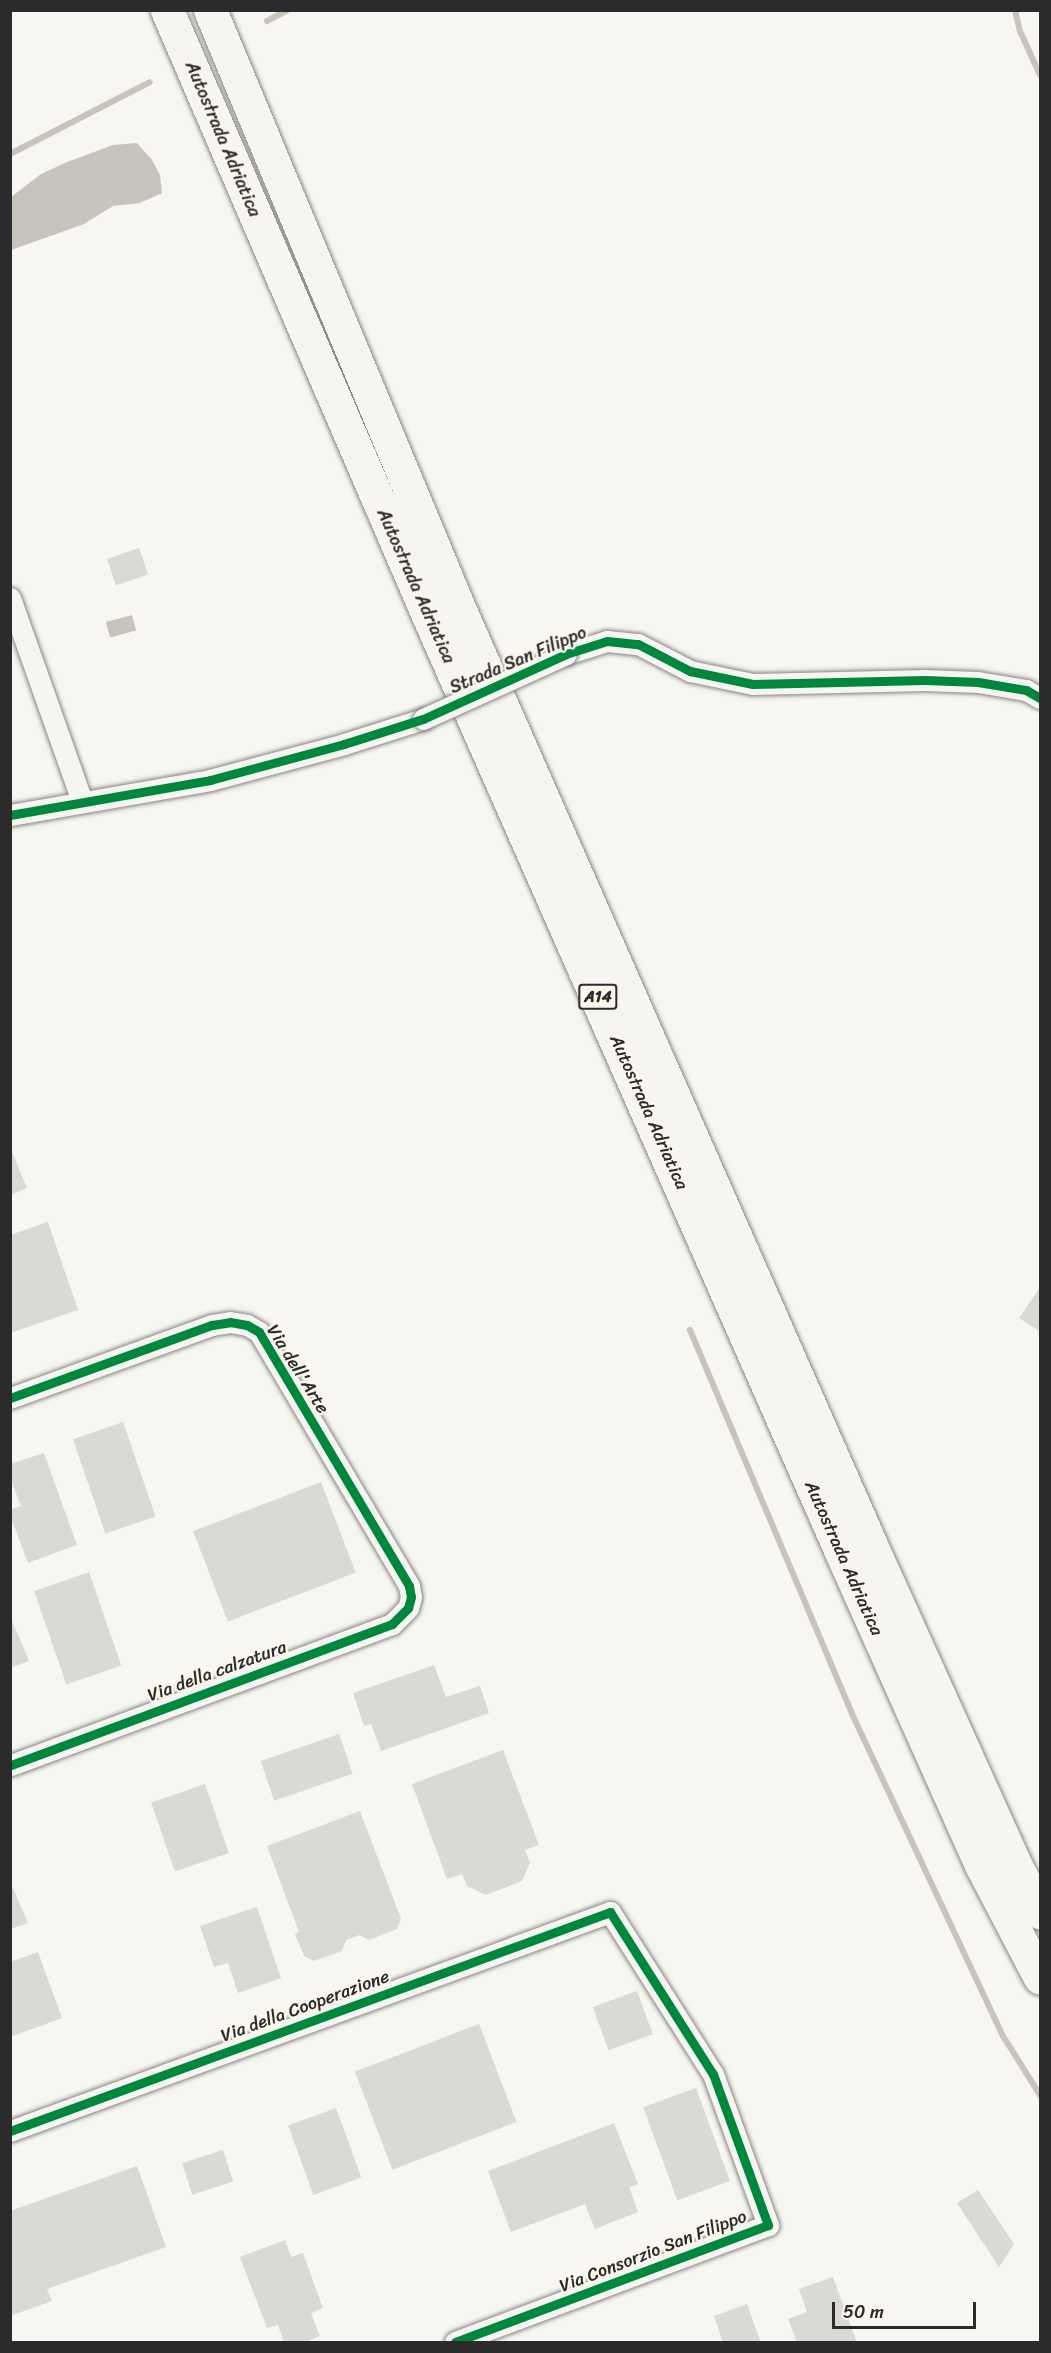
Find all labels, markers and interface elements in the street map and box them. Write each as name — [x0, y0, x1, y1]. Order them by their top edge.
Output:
street label: Autostrada Adriatica — [181, 58, 265, 220]
street label: Autostrada Adriatica — [372, 506, 460, 666]
street label: Strada San Filippo — [446, 621, 590, 699]
road number: A14 — [577, 984, 619, 1010]
street label: Autostrada Adriatica — [605, 1032, 693, 1192]
street label: Via dell'Arte — [262, 1320, 334, 1418]
street label: Autostrada Adriatica — [800, 1478, 888, 1638]
street label: Via della calzatura — [144, 1636, 290, 1706]
street label: Via della Cooperazione — [218, 1965, 392, 2047]
street label: Via Consorzio San Filippo — [556, 2205, 750, 2297]
scale bar — [835, 2290, 979, 2328]
text: 50 m — [843, 2296, 884, 2328]

